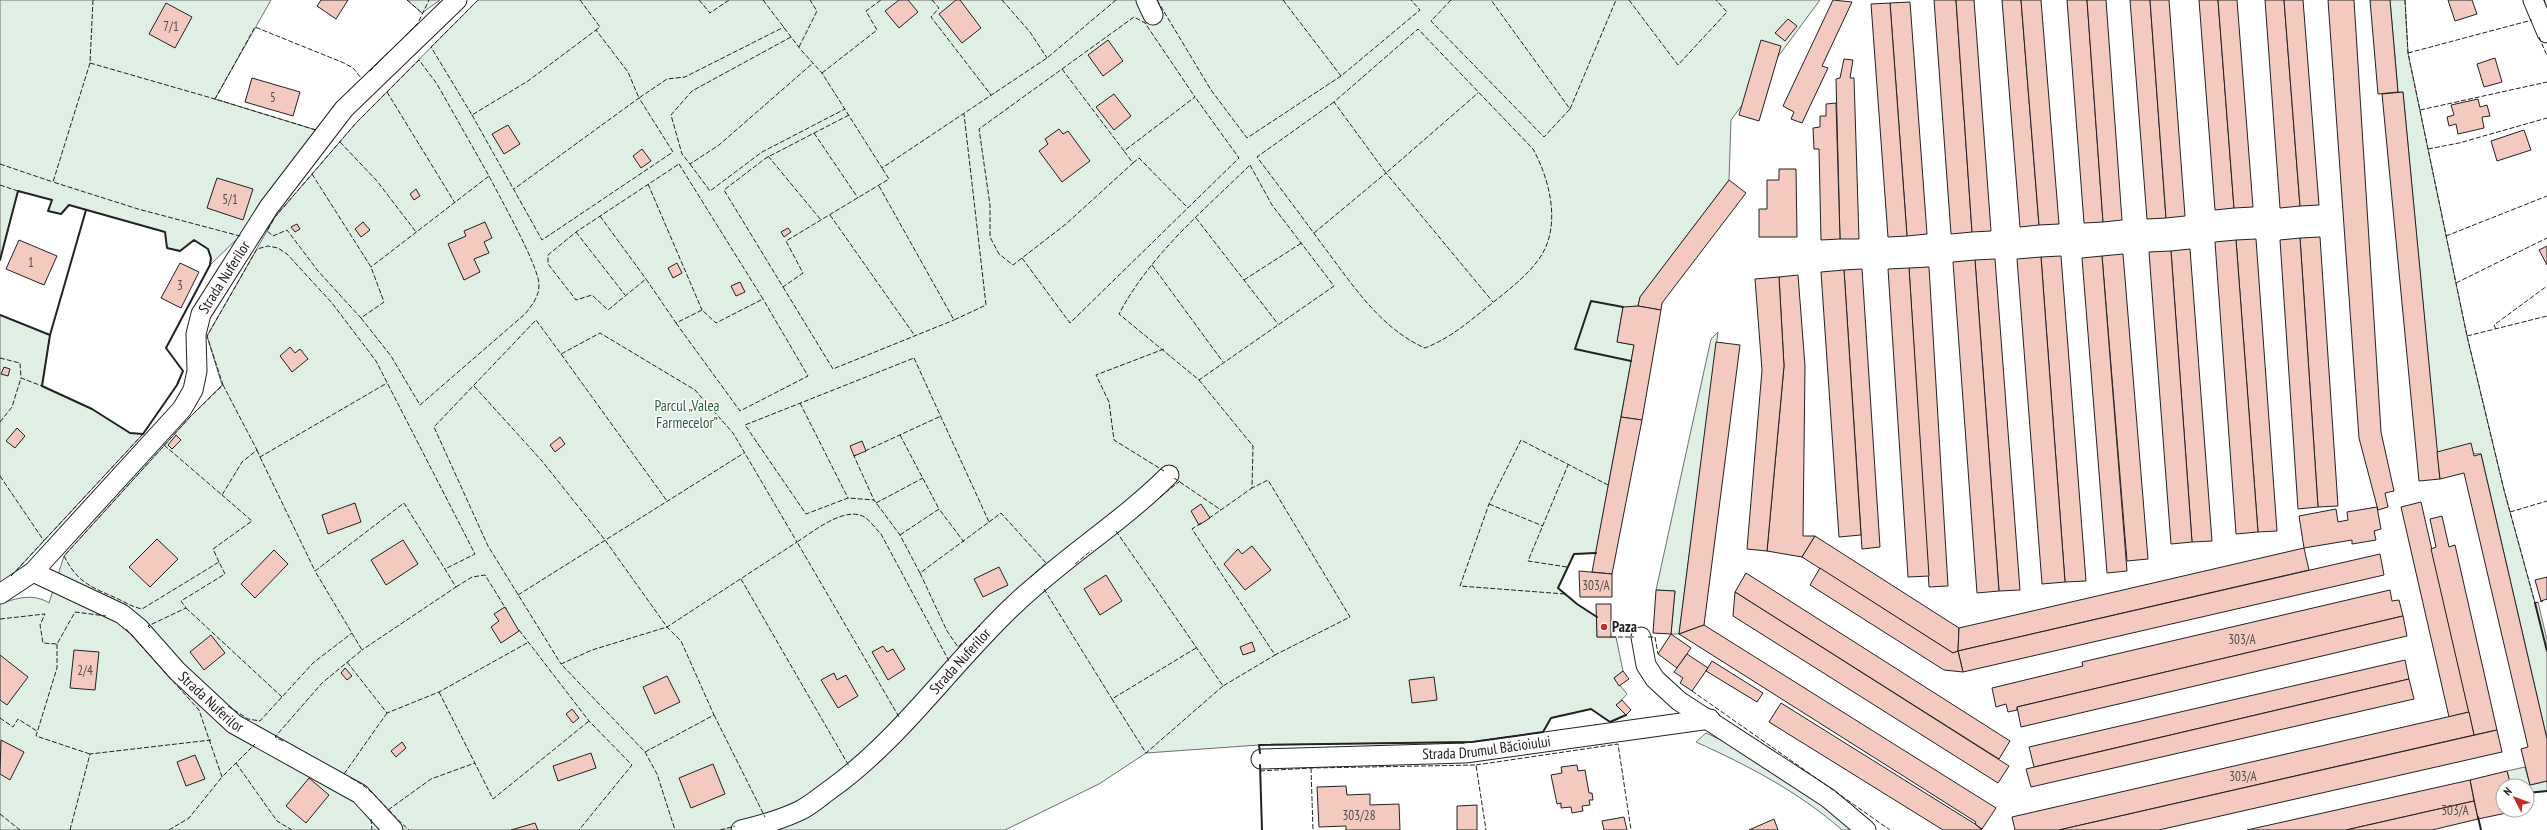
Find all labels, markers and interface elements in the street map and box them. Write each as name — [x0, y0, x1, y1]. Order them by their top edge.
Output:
house number: 7/1 — [163, 18, 179, 35]
house number: 5 — [270, 89, 276, 106]
house number: 5/1 — [222, 191, 238, 208]
street label: Strada Nuferilor — [194, 236, 255, 317]
house number: 1 — [28, 254, 34, 271]
house number: 3 — [177, 277, 183, 294]
park label: Parcul „Valea Farmecelor” — [654, 396, 720, 432]
house number: 303/A — [1582, 577, 1611, 594]
place label: Paza — [1612, 617, 1637, 636]
marker: Paza — [1599, 622, 1609, 632]
street label: Strada Nuferilor — [925, 623, 995, 698]
house number: 303/A — [2228, 631, 2257, 648]
house number: 2/4 — [77, 662, 93, 679]
street label: Strada Nuferilor — [174, 667, 248, 737]
street label: Strada Drumul Băcioiului — [1422, 731, 1552, 763]
house number: 303/A — [2229, 768, 2258, 785]
north arrow — [2495, 778, 2535, 818]
text: N — [2500, 784, 2515, 798]
house number: 303/A — [2441, 802, 2470, 819]
house number: 303/28 — [1342, 807, 1376, 824]

